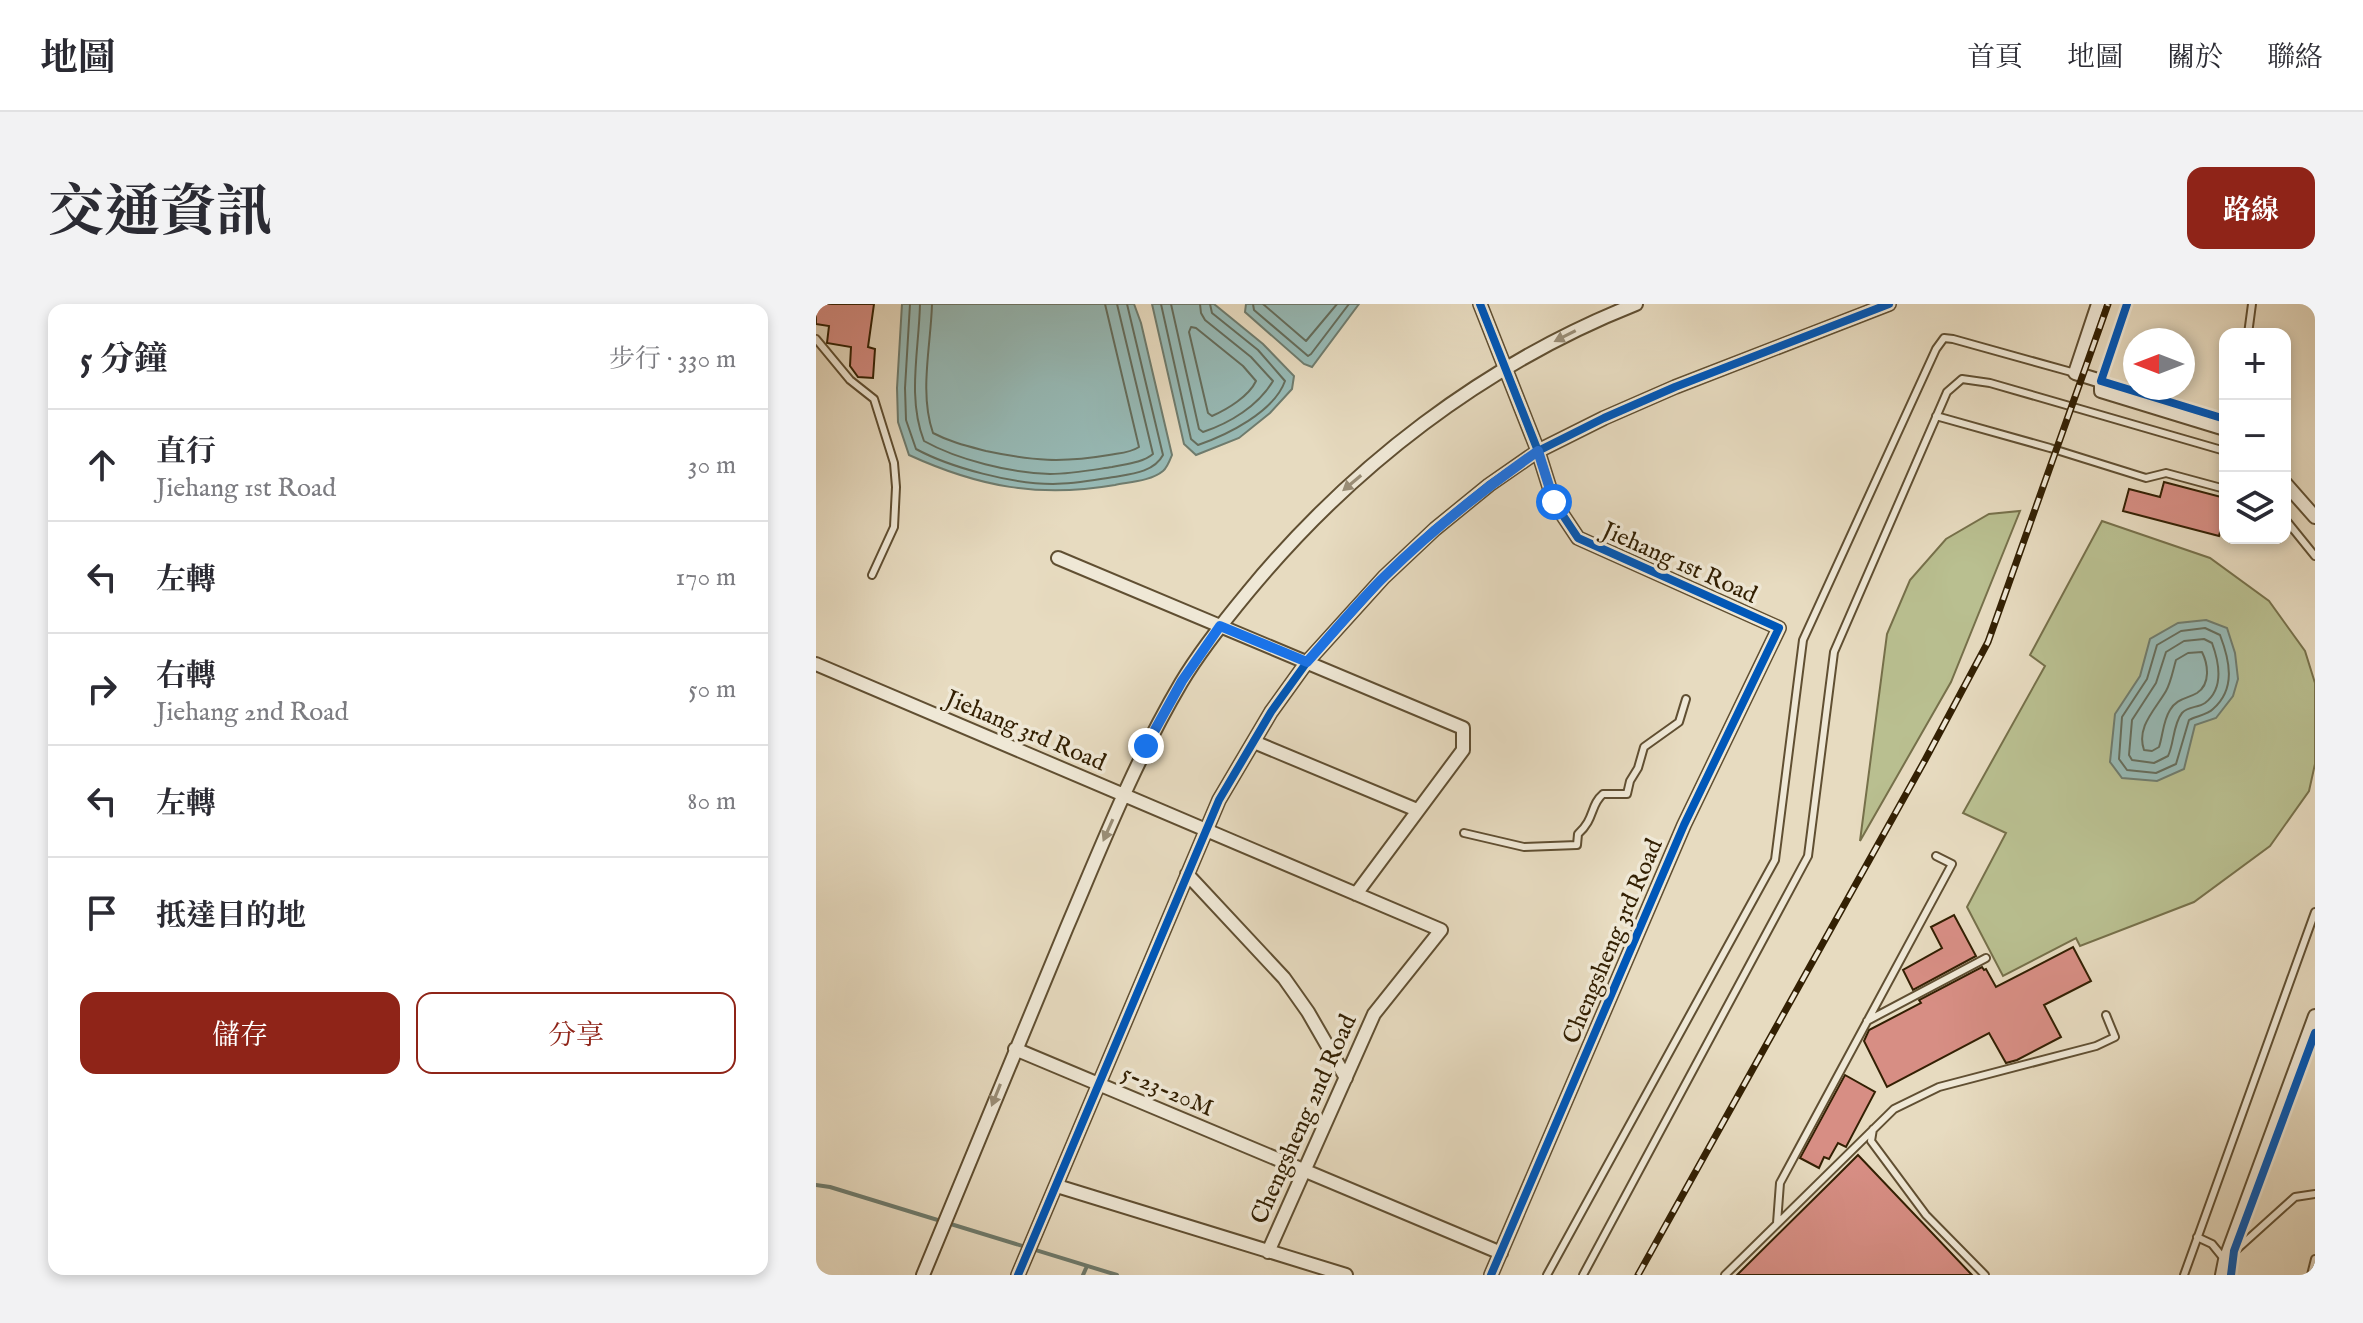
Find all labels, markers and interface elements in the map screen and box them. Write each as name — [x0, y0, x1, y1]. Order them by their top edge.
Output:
text: 地圖 — [40, 36, 116, 84]
text: 首頁 — [1967, 41, 2023, 76]
text: 地圖 — [2067, 41, 2123, 76]
text: 關於 — [2167, 41, 2223, 76]
text: 聯絡 — [2267, 41, 2323, 76]
button: 路線 — [2187, 167, 2315, 249]
text: 交通資訊 — [48, 179, 272, 250]
north arrow — [2123, 328, 2195, 400]
map controls — [2219, 328, 2291, 544]
button: + — [2219, 328, 2291, 400]
one-way arrow — [1553, 329, 1576, 343]
text: 5 分鐘 — [80, 339, 168, 382]
text: 步行 · 330 m — [609, 343, 736, 376]
button: − — [2219, 400, 2291, 472]
text: 直行 — [156, 434, 216, 472]
icon: ahead — [80, 443, 124, 487]
text: 30 m — [688, 449, 736, 482]
text: Jiehang 1st Road — [156, 472, 336, 505]
button: layers — [2219, 472, 2291, 544]
one-way arrow — [1342, 474, 1362, 491]
route start — [1536, 484, 1572, 520]
street label: Jiehang 1st Road — [1594, 514, 1762, 611]
icon: left — [80, 555, 124, 599]
text: 170 m — [676, 561, 736, 594]
text: 左轉 — [156, 562, 216, 600]
text: 右轉 — [156, 658, 216, 696]
icon: right — [80, 667, 124, 711]
text: 50 m — [688, 673, 736, 706]
street label: Jiehang 3rd Road — [938, 682, 1110, 779]
text: Jiehang 2nd Road — [156, 696, 348, 729]
route end — [1128, 728, 1164, 764]
icon: left — [80, 779, 124, 823]
text: 80 m — [687, 785, 736, 818]
text: 左轉 — [156, 786, 216, 824]
one-way arrow — [1102, 818, 1115, 842]
street label: Chengsheng 3rd Road — [1556, 834, 1671, 1049]
icon: arrive — [80, 891, 124, 935]
text: 抵達目的地 — [156, 898, 306, 936]
button: 儲存 — [80, 992, 400, 1074]
button: 分享 — [416, 992, 736, 1074]
street label: Chengsheng 2nd Road — [1244, 1010, 1365, 1229]
street label: 5-23-20M — [1117, 1058, 1218, 1125]
one-way arrow — [990, 1084, 1003, 1107]

